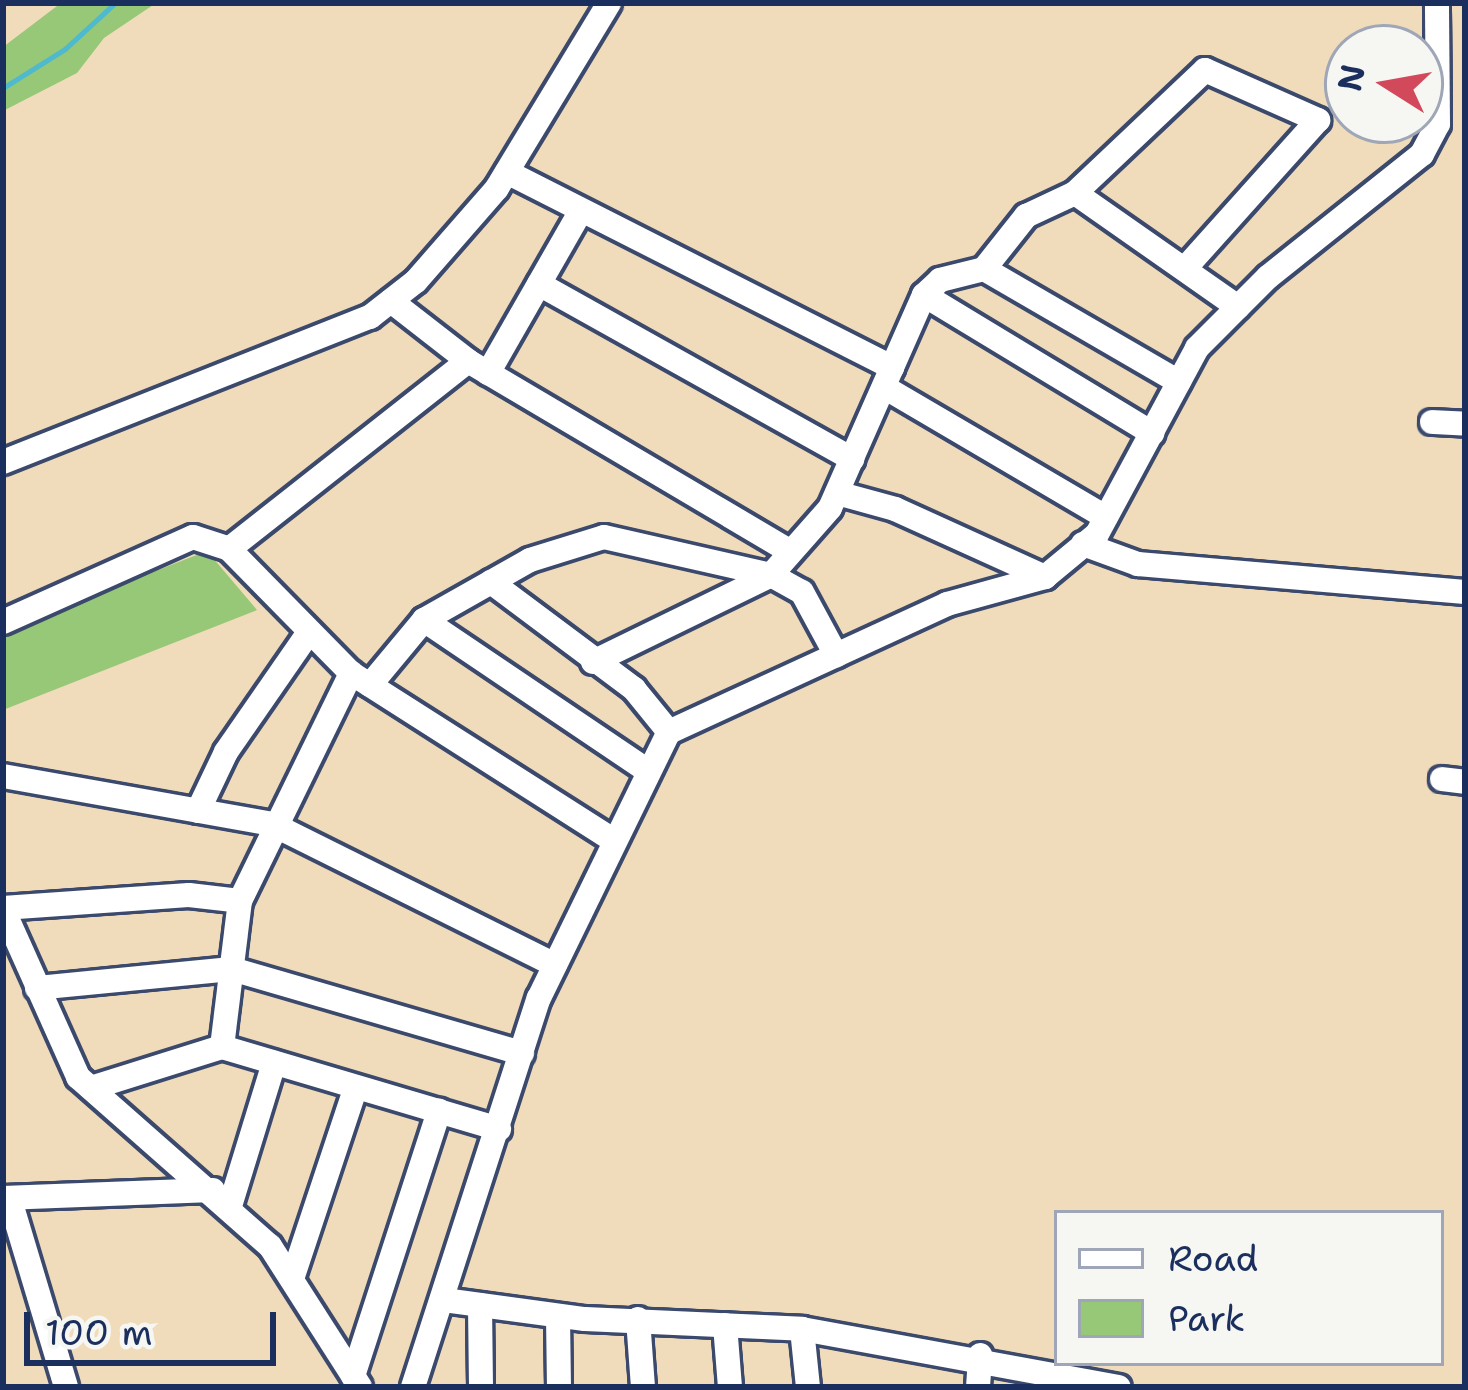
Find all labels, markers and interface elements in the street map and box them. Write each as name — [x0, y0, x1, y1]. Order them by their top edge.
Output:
north arrow — [1324, 24, 1444, 144]
text: N — [1327, 60, 1376, 95]
legend — [1054, 1210, 1444, 1366]
text: Road — [1168, 1234, 1258, 1283]
scale bar — [30, 1288, 282, 1362]
text: Park — [1168, 1294, 1245, 1343]
text: 100 m — [45, 1308, 153, 1357]

